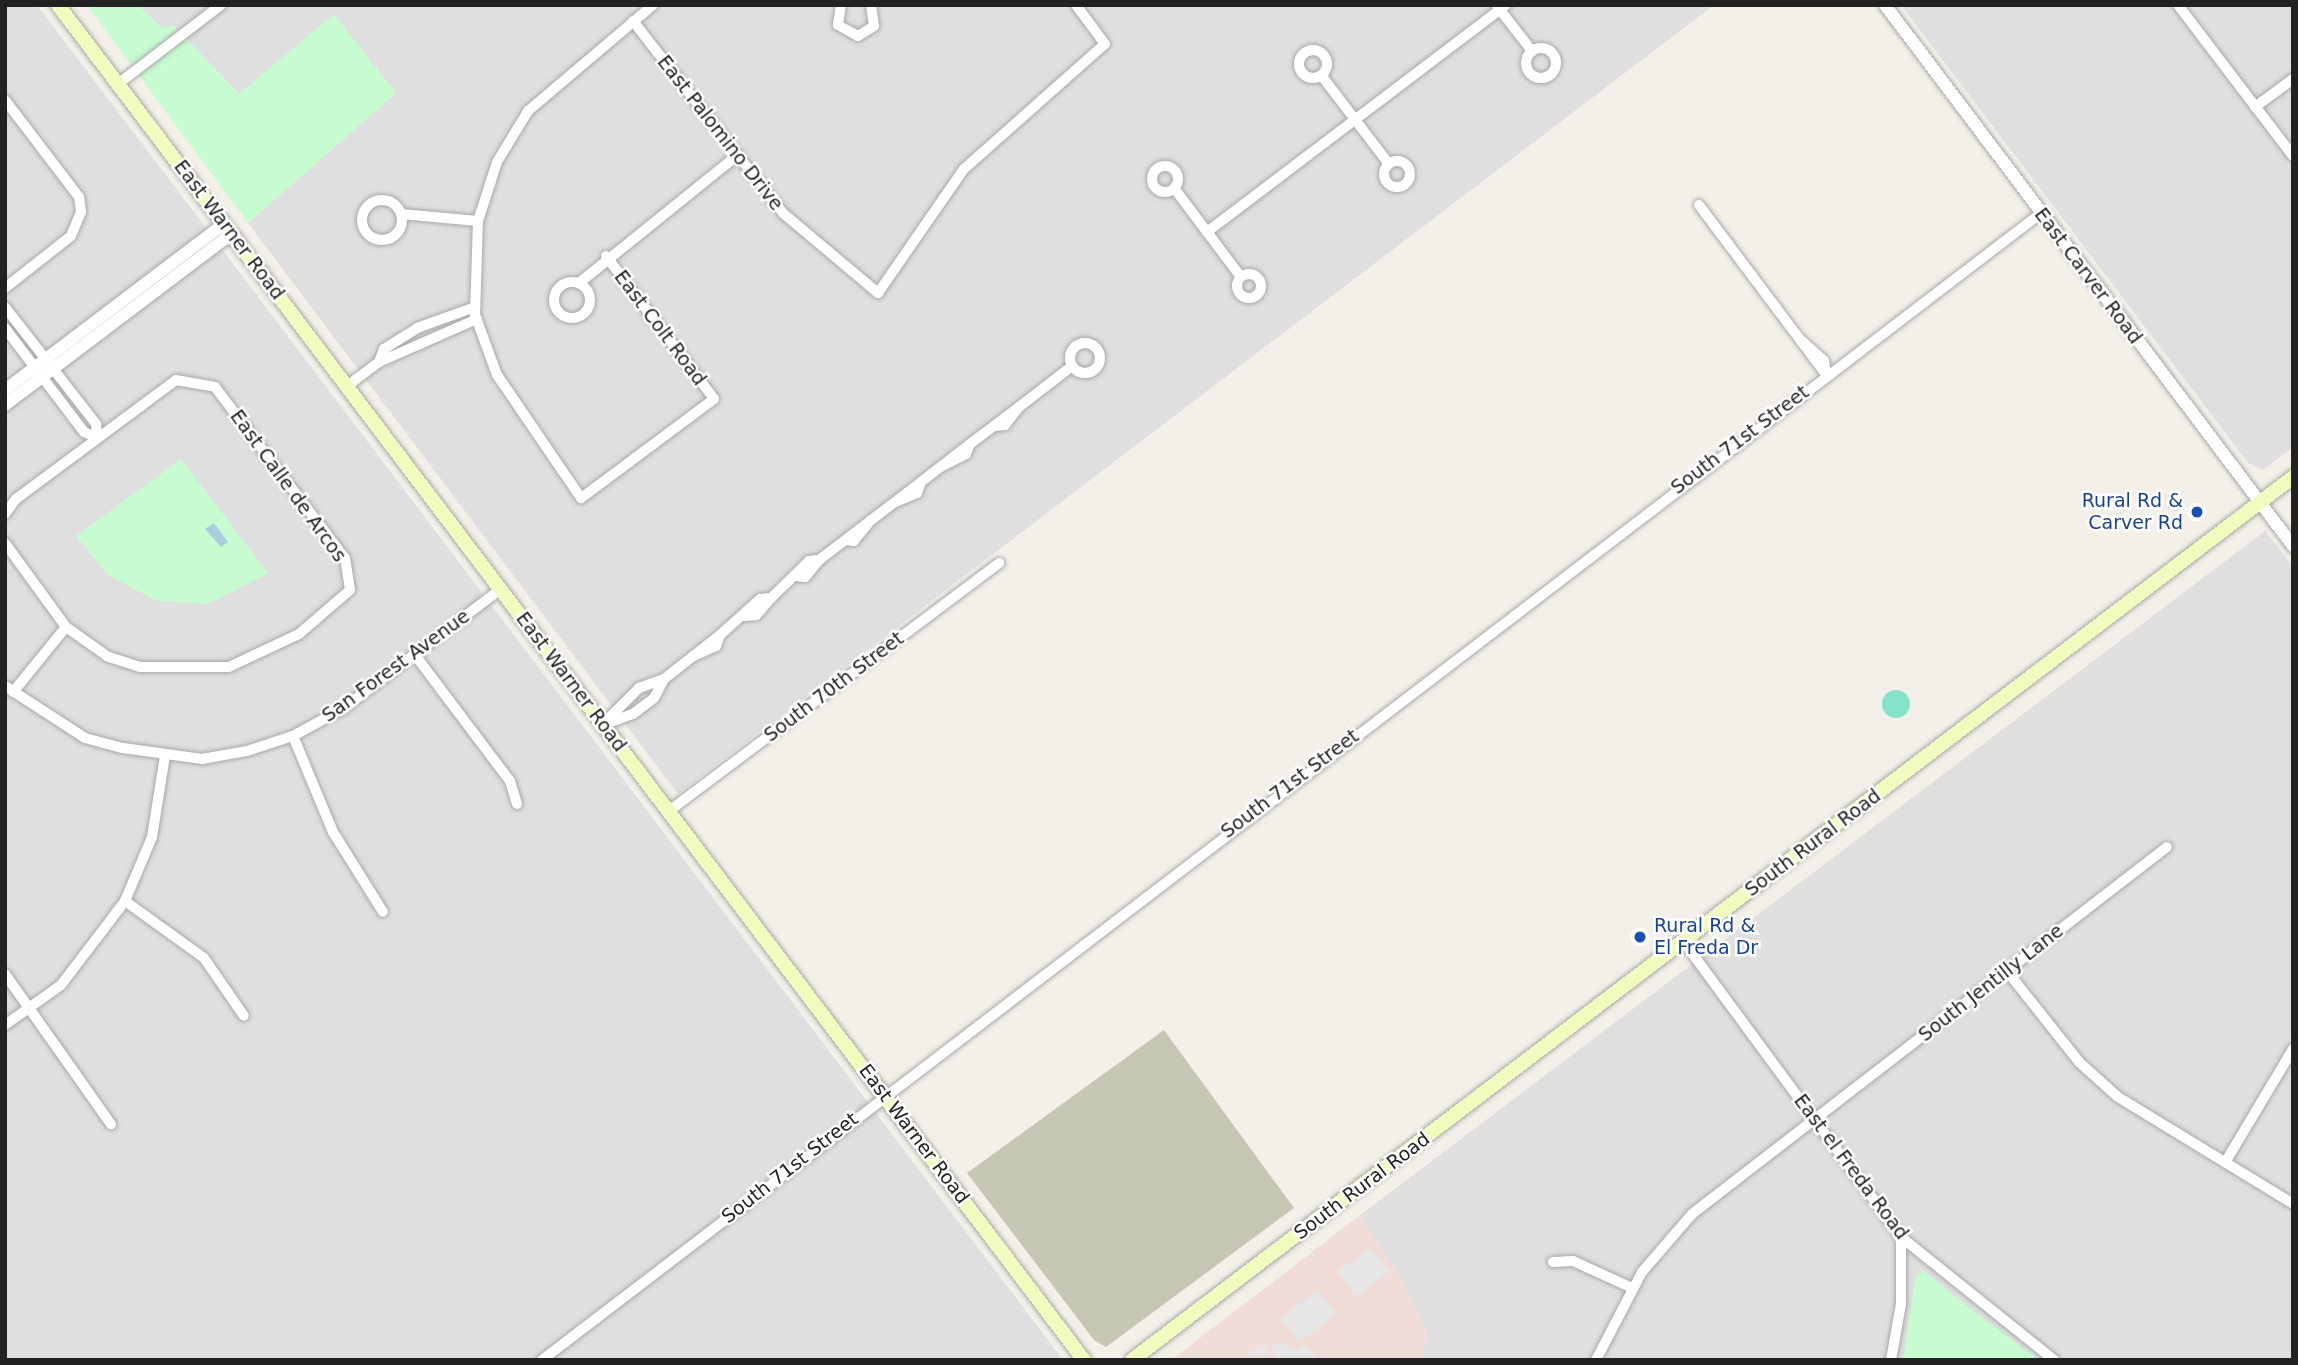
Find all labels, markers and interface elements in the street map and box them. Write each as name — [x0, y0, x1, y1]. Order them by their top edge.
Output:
street label: East Palomino Drive — [652, 51, 788, 215]
street label: East Warner Road — [169, 156, 289, 304]
street label: East Carver Road — [2029, 204, 2147, 348]
street label: East Colt Road — [609, 266, 711, 390]
street label: South 71st Street — [1667, 381, 1813, 499]
street label: East Calle de Arcos — [225, 406, 351, 566]
place label: Rural Rd & Carver Rd — [2082, 490, 2183, 534]
marker: Rural Rd & Carver Rd — [2189, 504, 2205, 520]
street label: San Forest Avenue — [318, 605, 474, 727]
street label: East Warner Road — [511, 608, 631, 756]
street label: South 70th Street — [760, 627, 908, 747]
street label: South 71st Street — [1217, 725, 1363, 843]
street label: South Rural Road — [1741, 785, 1885, 901]
place label: Rural Rd & El Freda Dr — [1654, 915, 1758, 959]
street label: South Jentilly Lane — [1914, 919, 2068, 1047]
marker: Rural Rd & El Freda Dr — [1632, 929, 1648, 945]
street label: East Warner Road — [854, 1060, 974, 1208]
street label: East el Freda Road — [1789, 1090, 1913, 1244]
street label: South 71st Street — [717, 1108, 863, 1228]
street label: South Rural Road — [1290, 1128, 1434, 1244]

